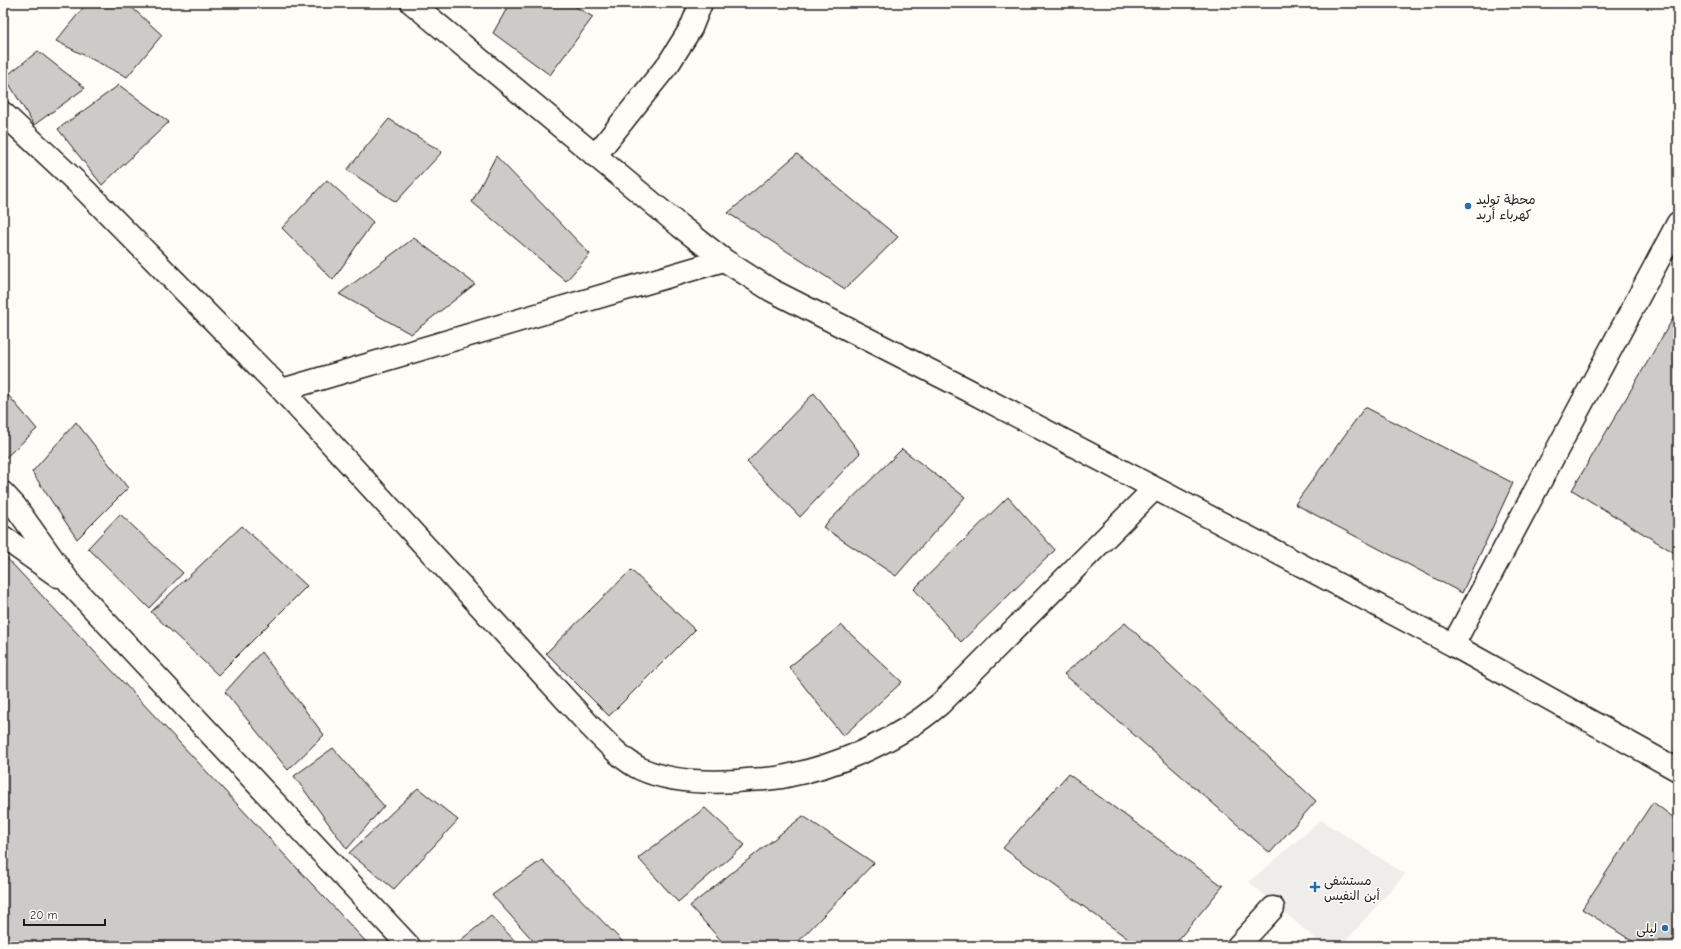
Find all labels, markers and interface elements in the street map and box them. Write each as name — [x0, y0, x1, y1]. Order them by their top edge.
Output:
place label: محطة توليد كهرباء أربد — [1476, 192, 1536, 223]
marker: محطة توليد كهرباء أربد — [1463, 201, 1473, 211]
place label: مستشفى أبن النفيس — [1324, 873, 1380, 904]
marker: مستشفى أبن النفيس — [1309, 881, 1321, 893]
scale bar — [24, 901, 105, 927]
text: 20 m — [30, 908, 58, 922]
place label: ليلى — [1636, 921, 1657, 938]
marker: ليلى — [1660, 923, 1670, 933]

